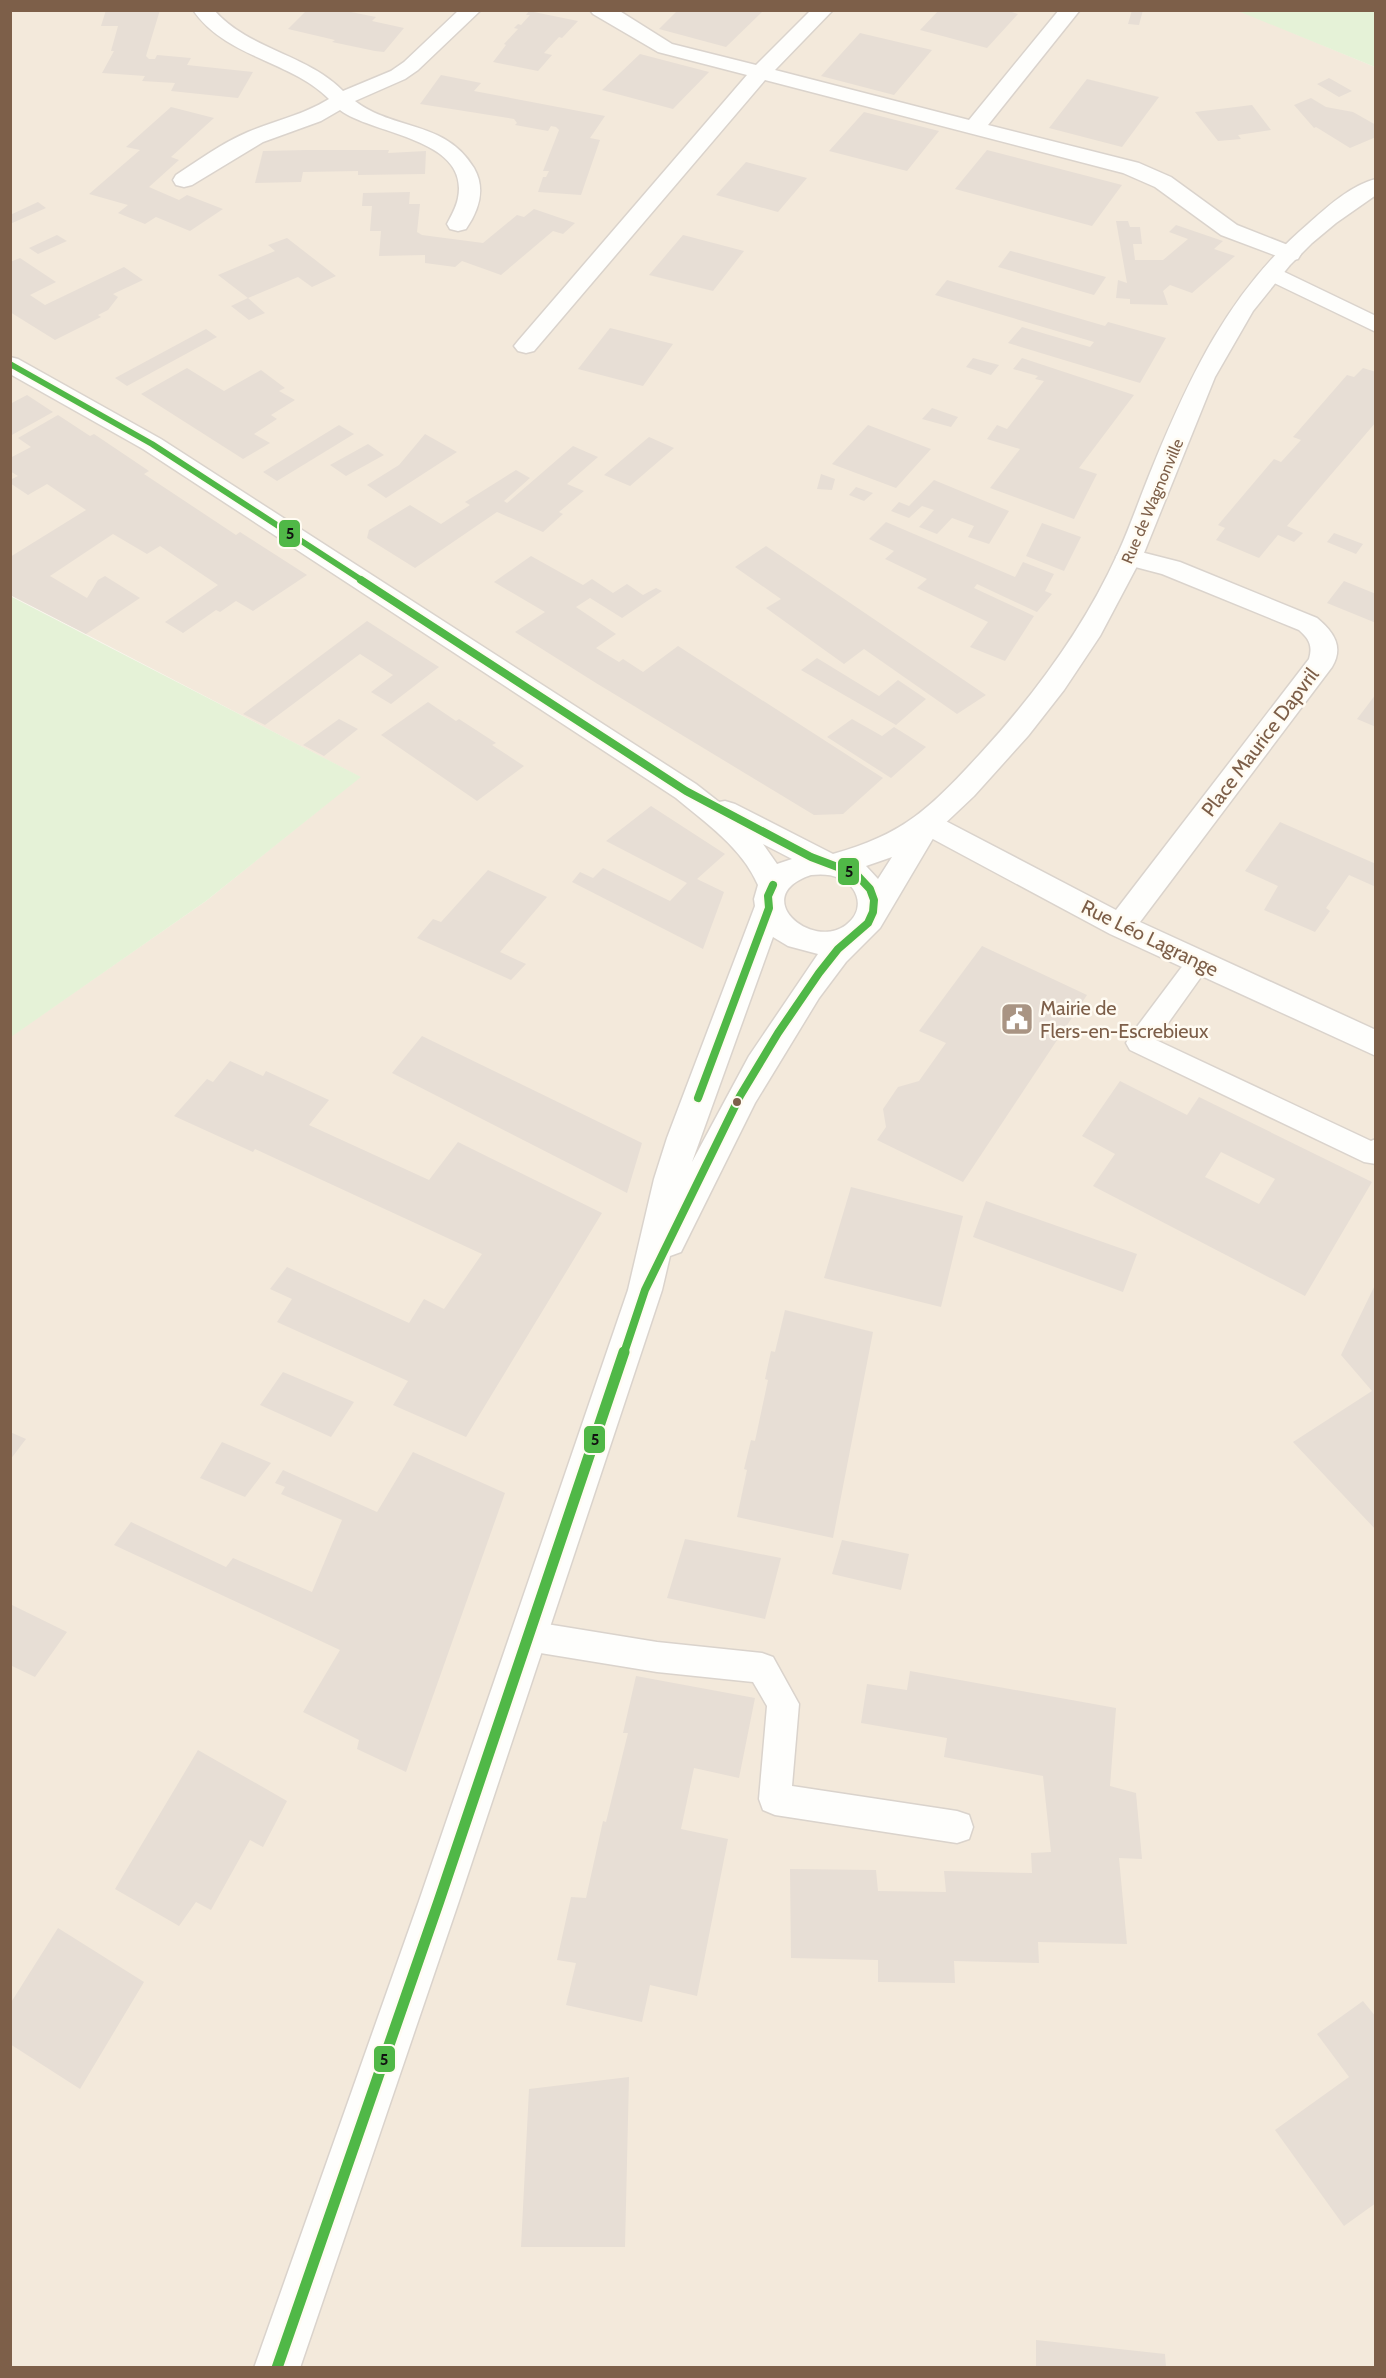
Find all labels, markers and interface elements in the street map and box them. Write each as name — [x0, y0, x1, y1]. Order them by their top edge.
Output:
street label: Rue de Wagnonville — [1118, 436, 1187, 567]
line badge: 5 — [278, 519, 301, 548]
text: 5 — [286, 524, 294, 543]
street label: Place Maurice Dapvril — [1196, 663, 1324, 821]
line badge: 5 — [837, 857, 860, 886]
text: 5 — [845, 862, 853, 881]
street label: Rue Léo Lagrange — [1078, 894, 1222, 982]
place label: Mairie de Flers-en-Escrebieux — [1040, 996, 1209, 1043]
public building icon: Mairie de Flers-en-Escrebieux — [999, 1001, 1035, 1037]
unlabelled marker — [731, 1096, 743, 1108]
line badge: 5 — [583, 1425, 606, 1454]
text: 5 — [591, 1430, 599, 1449]
line badge: 5 — [373, 2045, 396, 2073]
text: 5 — [380, 2050, 388, 2069]

